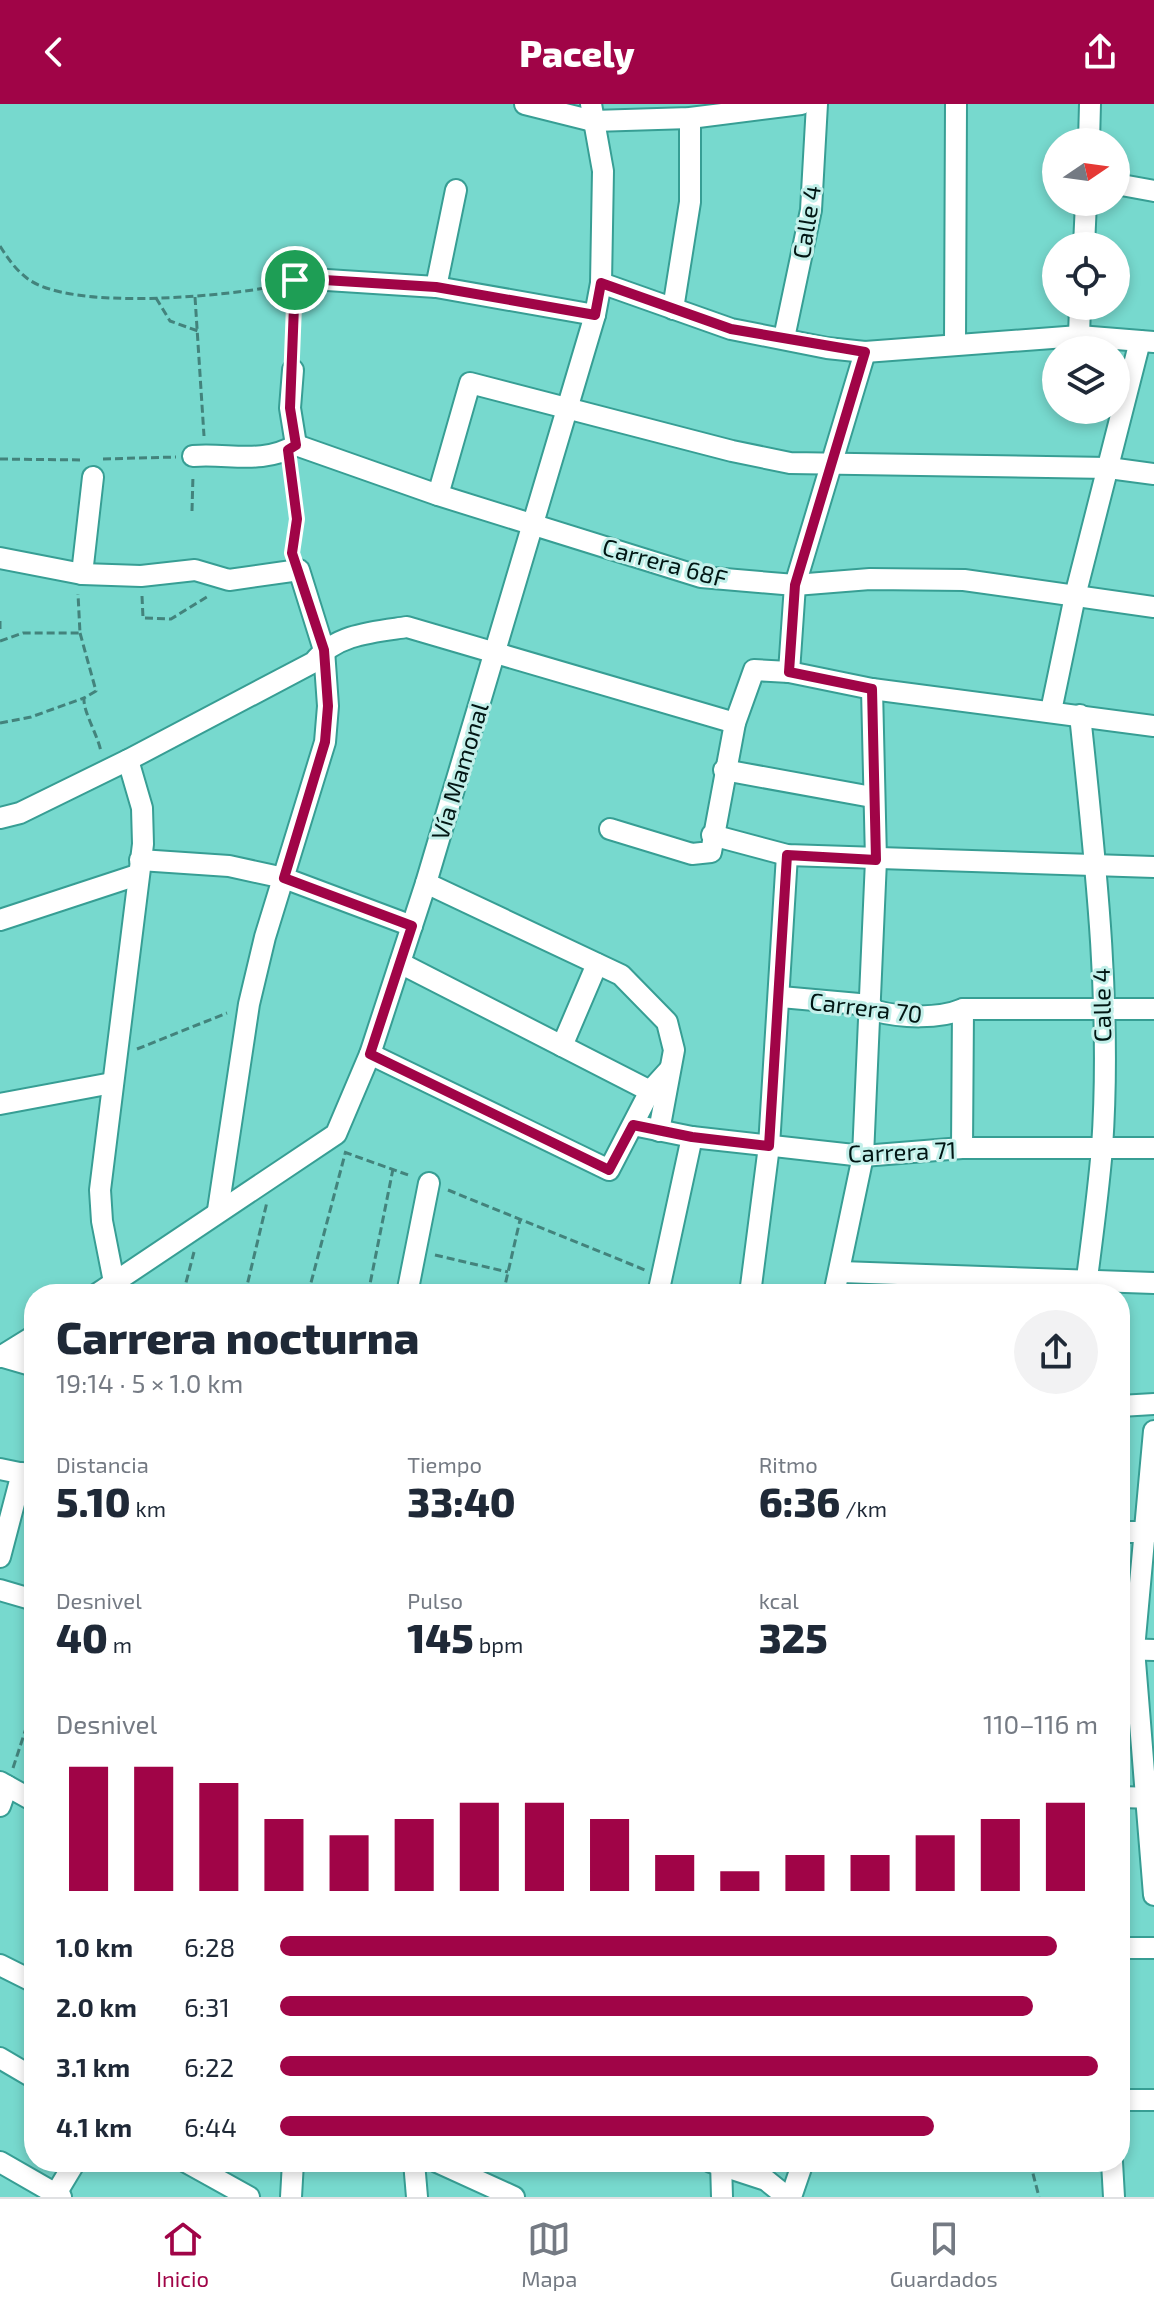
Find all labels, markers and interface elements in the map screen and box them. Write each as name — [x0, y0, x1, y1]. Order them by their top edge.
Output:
icon: back — [32, 30, 76, 74]
icon: share — [1078, 30, 1122, 74]
text: Pacely — [519, 31, 635, 74]
north arrow — [1042, 128, 1130, 216]
map controls — [1042, 128, 1130, 424]
street label: Calle 4 — [786, 183, 826, 261]
button: locate — [1042, 232, 1130, 320]
pin — [261, 246, 329, 314]
icon: arrive — [273, 258, 317, 302]
button: layers — [1042, 336, 1130, 424]
street label: Carrera 68F — [599, 531, 731, 593]
street label: Vía Mamonal — [424, 699, 494, 843]
street label: Calle 4 — [1086, 968, 1116, 1042]
street label: Carrera 70 — [808, 986, 924, 1028]
street label: Carrera 71 — [847, 1135, 957, 1167]
text: Carrera nocturna — [56, 1310, 419, 1363]
button: share — [1014, 1310, 1098, 1394]
text: 19:14 · 5 × 1.0 km — [56, 1367, 243, 1398]
text: Distancia — [56, 1451, 149, 1477]
text: Tiempo — [407, 1451, 482, 1477]
text: Ritmo — [759, 1451, 818, 1477]
text: 5.10 — [56, 1477, 131, 1525]
text: 33:40 — [407, 1477, 516, 1525]
text: 6:36 — [759, 1477, 840, 1525]
text: km — [131, 1495, 166, 1521]
text: /km — [840, 1495, 887, 1521]
text: Desnivel — [56, 1587, 142, 1613]
text: Pulso — [407, 1587, 463, 1613]
text: kcal — [759, 1587, 799, 1613]
text: 40 — [56, 1613, 108, 1661]
text: 145 — [407, 1613, 474, 1661]
text: 325 — [759, 1613, 828, 1661]
text: m — [108, 1631, 132, 1657]
text: bpm — [474, 1631, 523, 1657]
text: Desnivel — [56, 1708, 157, 1739]
text: 110–116 m — [983, 1708, 1098, 1739]
text: 1.0 km — [56, 1931, 133, 1962]
text: 6:28 — [184, 1931, 235, 1962]
text: 2.0 km — [56, 1991, 137, 2022]
text: 6:31 — [184, 1991, 230, 2022]
text: 3.1 km — [56, 2051, 130, 2082]
text: 6:22 — [184, 2051, 234, 2082]
text: 4.1 km — [56, 2111, 132, 2142]
text: 6:44 — [184, 2111, 237, 2142]
tab: Inicio — [156, 2217, 209, 2291]
tab: Mapa — [521, 2217, 577, 2291]
tab: Guardados — [890, 2217, 998, 2291]

